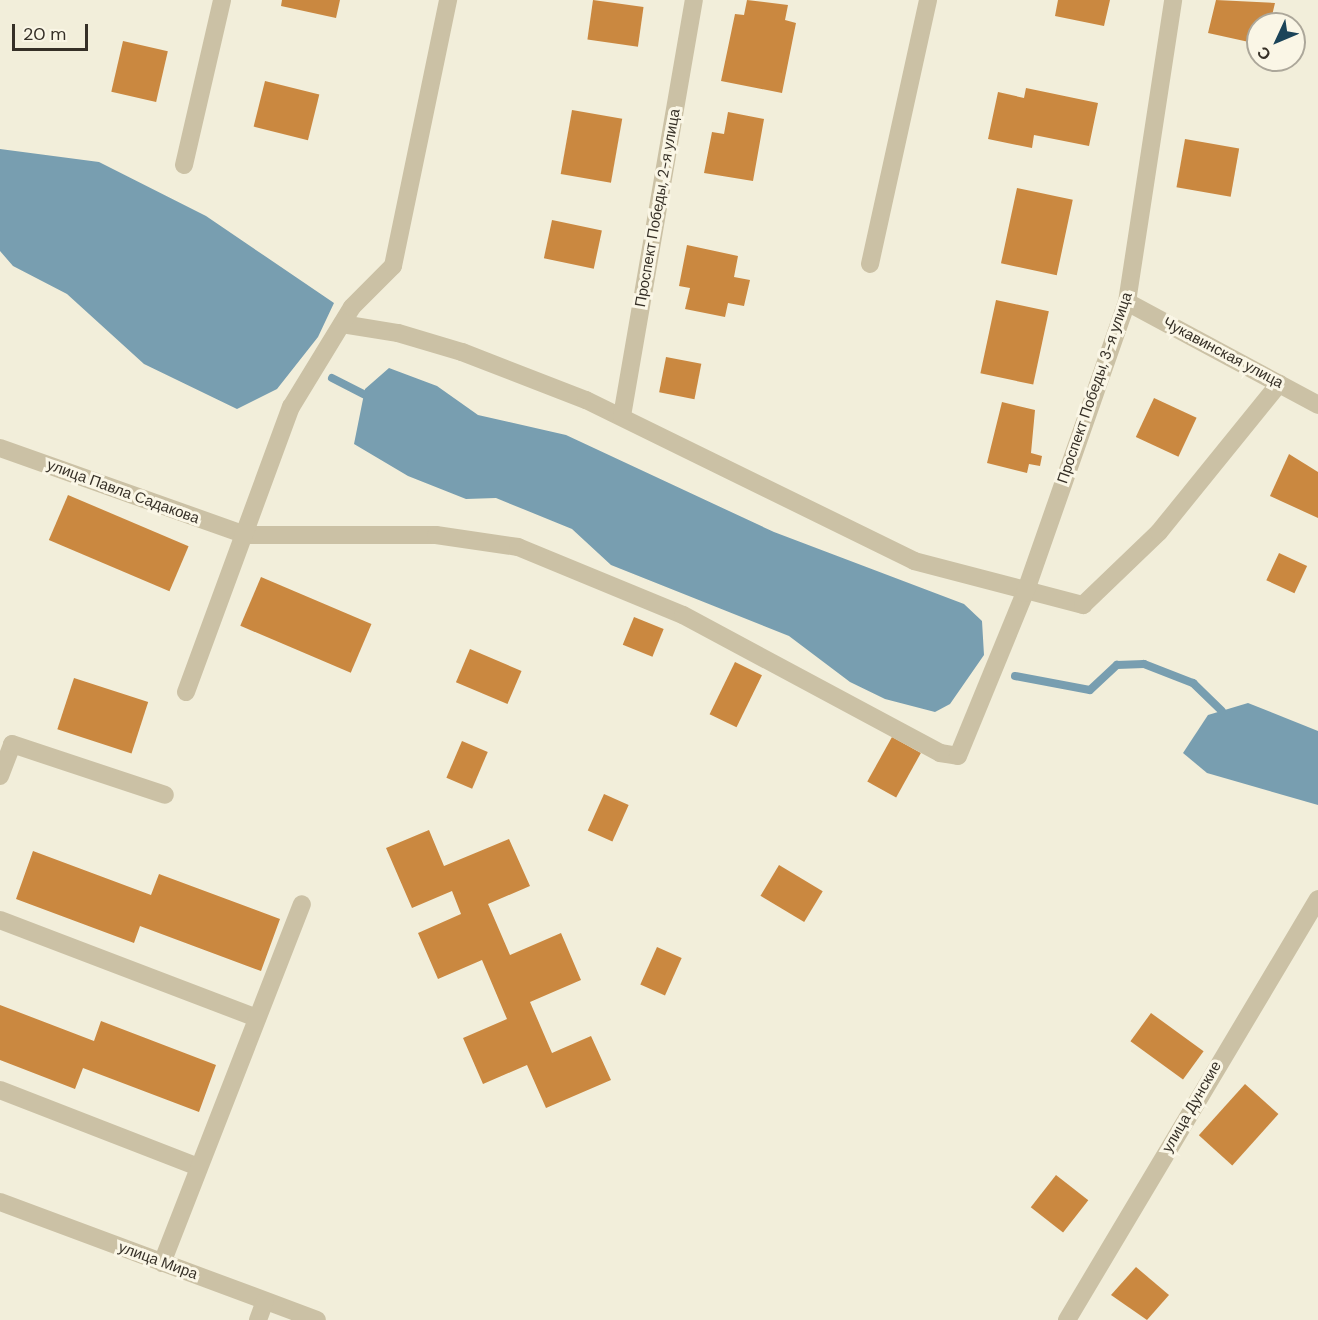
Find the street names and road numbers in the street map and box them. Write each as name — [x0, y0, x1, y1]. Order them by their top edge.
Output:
street label: Проспект Победы, 2-я улица — [632, 107, 684, 309]
street label: Проспект Победы, 3-я улица — [1054, 290, 1136, 486]
street label: Чукавинская улица — [1160, 314, 1286, 392]
street label: улица Павла Садакова — [44, 456, 202, 528]
street label: улица Дунские — [1159, 1058, 1225, 1156]
street label: улица Мира — [116, 1238, 200, 1284]

